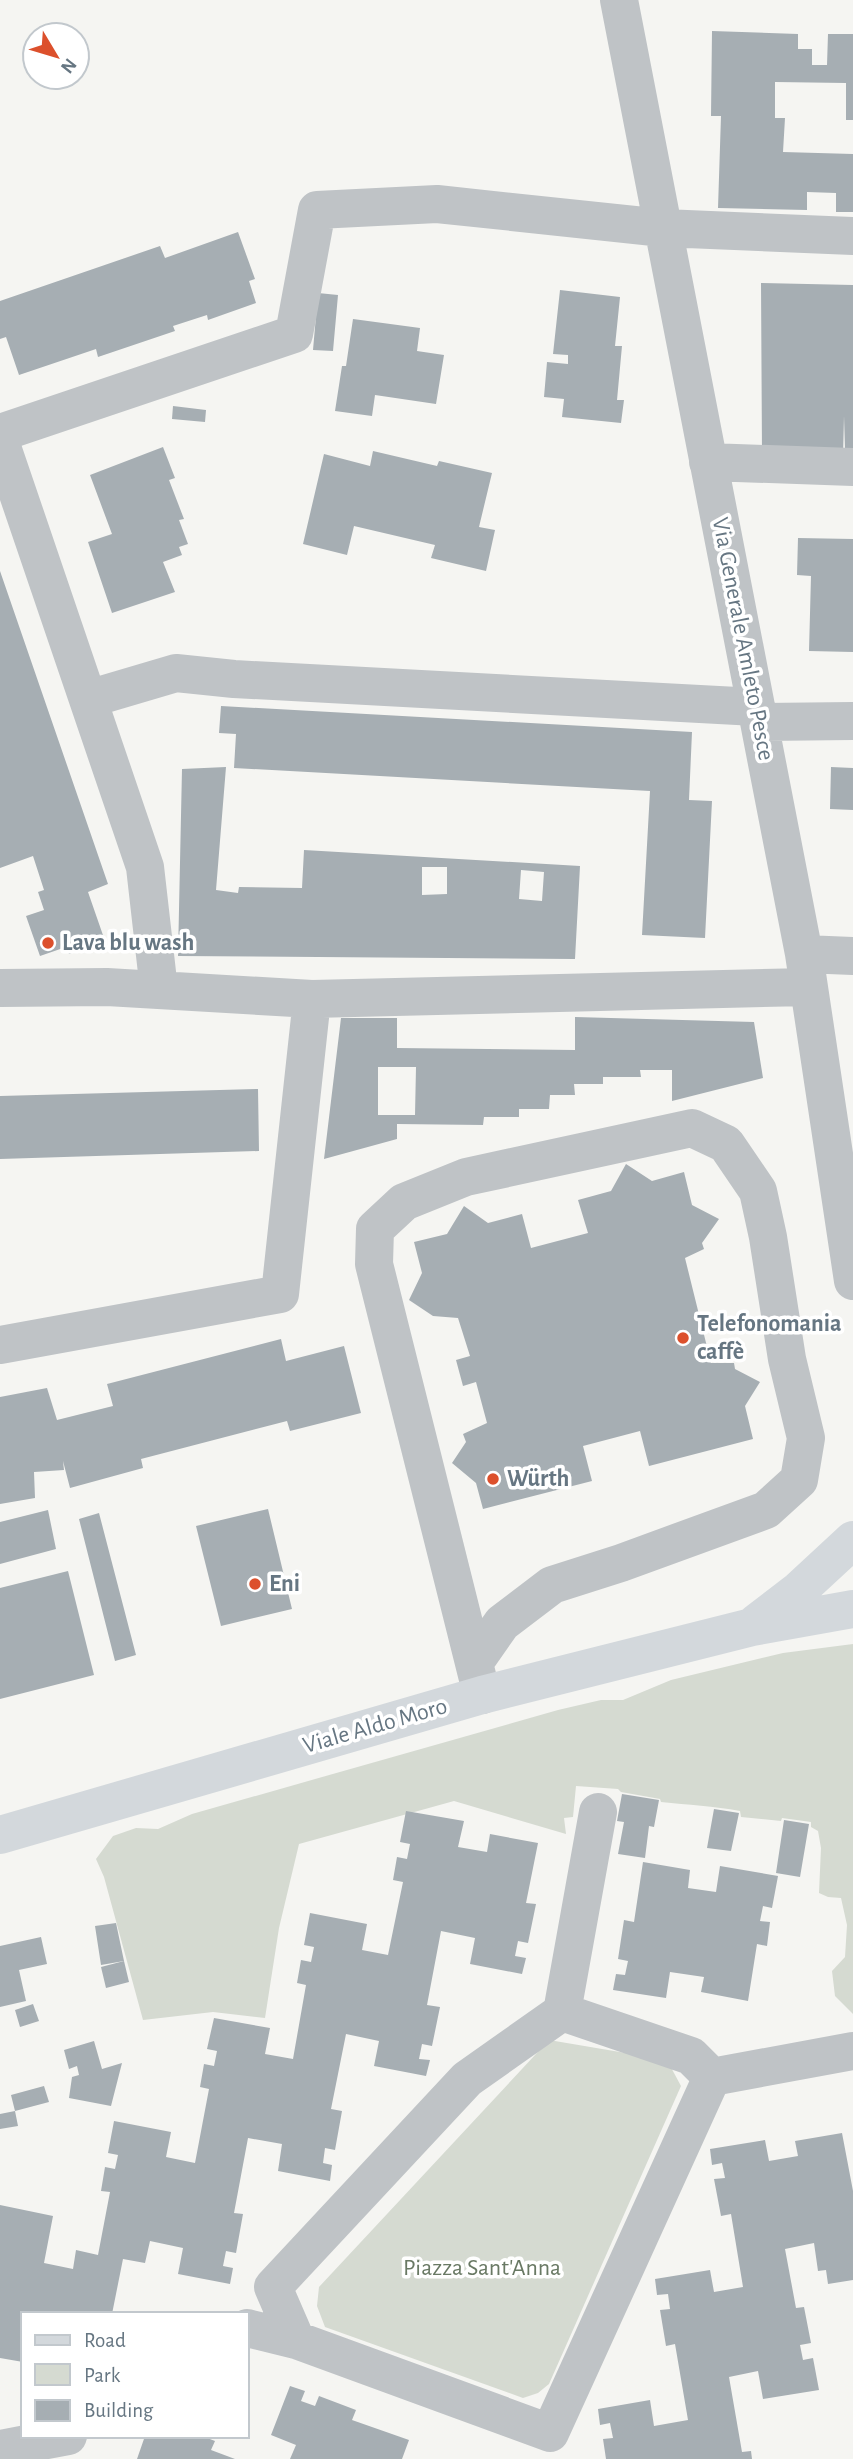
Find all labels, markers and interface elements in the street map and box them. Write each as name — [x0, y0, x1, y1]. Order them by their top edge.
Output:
north arrow — [21, 21, 91, 91]
text: N — [57, 54, 80, 77]
street label: Via Generale Amleto Pesce — [708, 515, 778, 763]
place label: Lava blu wash — [62, 931, 194, 955]
marker: Lava blu wash — [40, 935, 56, 951]
place label: Telefonomania caffè — [697, 1312, 841, 1364]
marker: Telefonomania caffè — [675, 1330, 691, 1346]
place label: Würth — [507, 1467, 569, 1491]
marker: Würth — [485, 1471, 501, 1487]
place label: Eni — [269, 1572, 300, 1596]
marker: Eni — [247, 1576, 263, 1592]
street label: Viale Aldo Moro — [300, 1694, 450, 1758]
park label: Piazza Sant'Anna — [403, 2256, 561, 2280]
legend — [21, 2312, 248, 2438]
text: Road — [84, 2330, 126, 2351]
text: Park — [84, 2365, 121, 2386]
text: Building — [84, 2400, 154, 2421]

